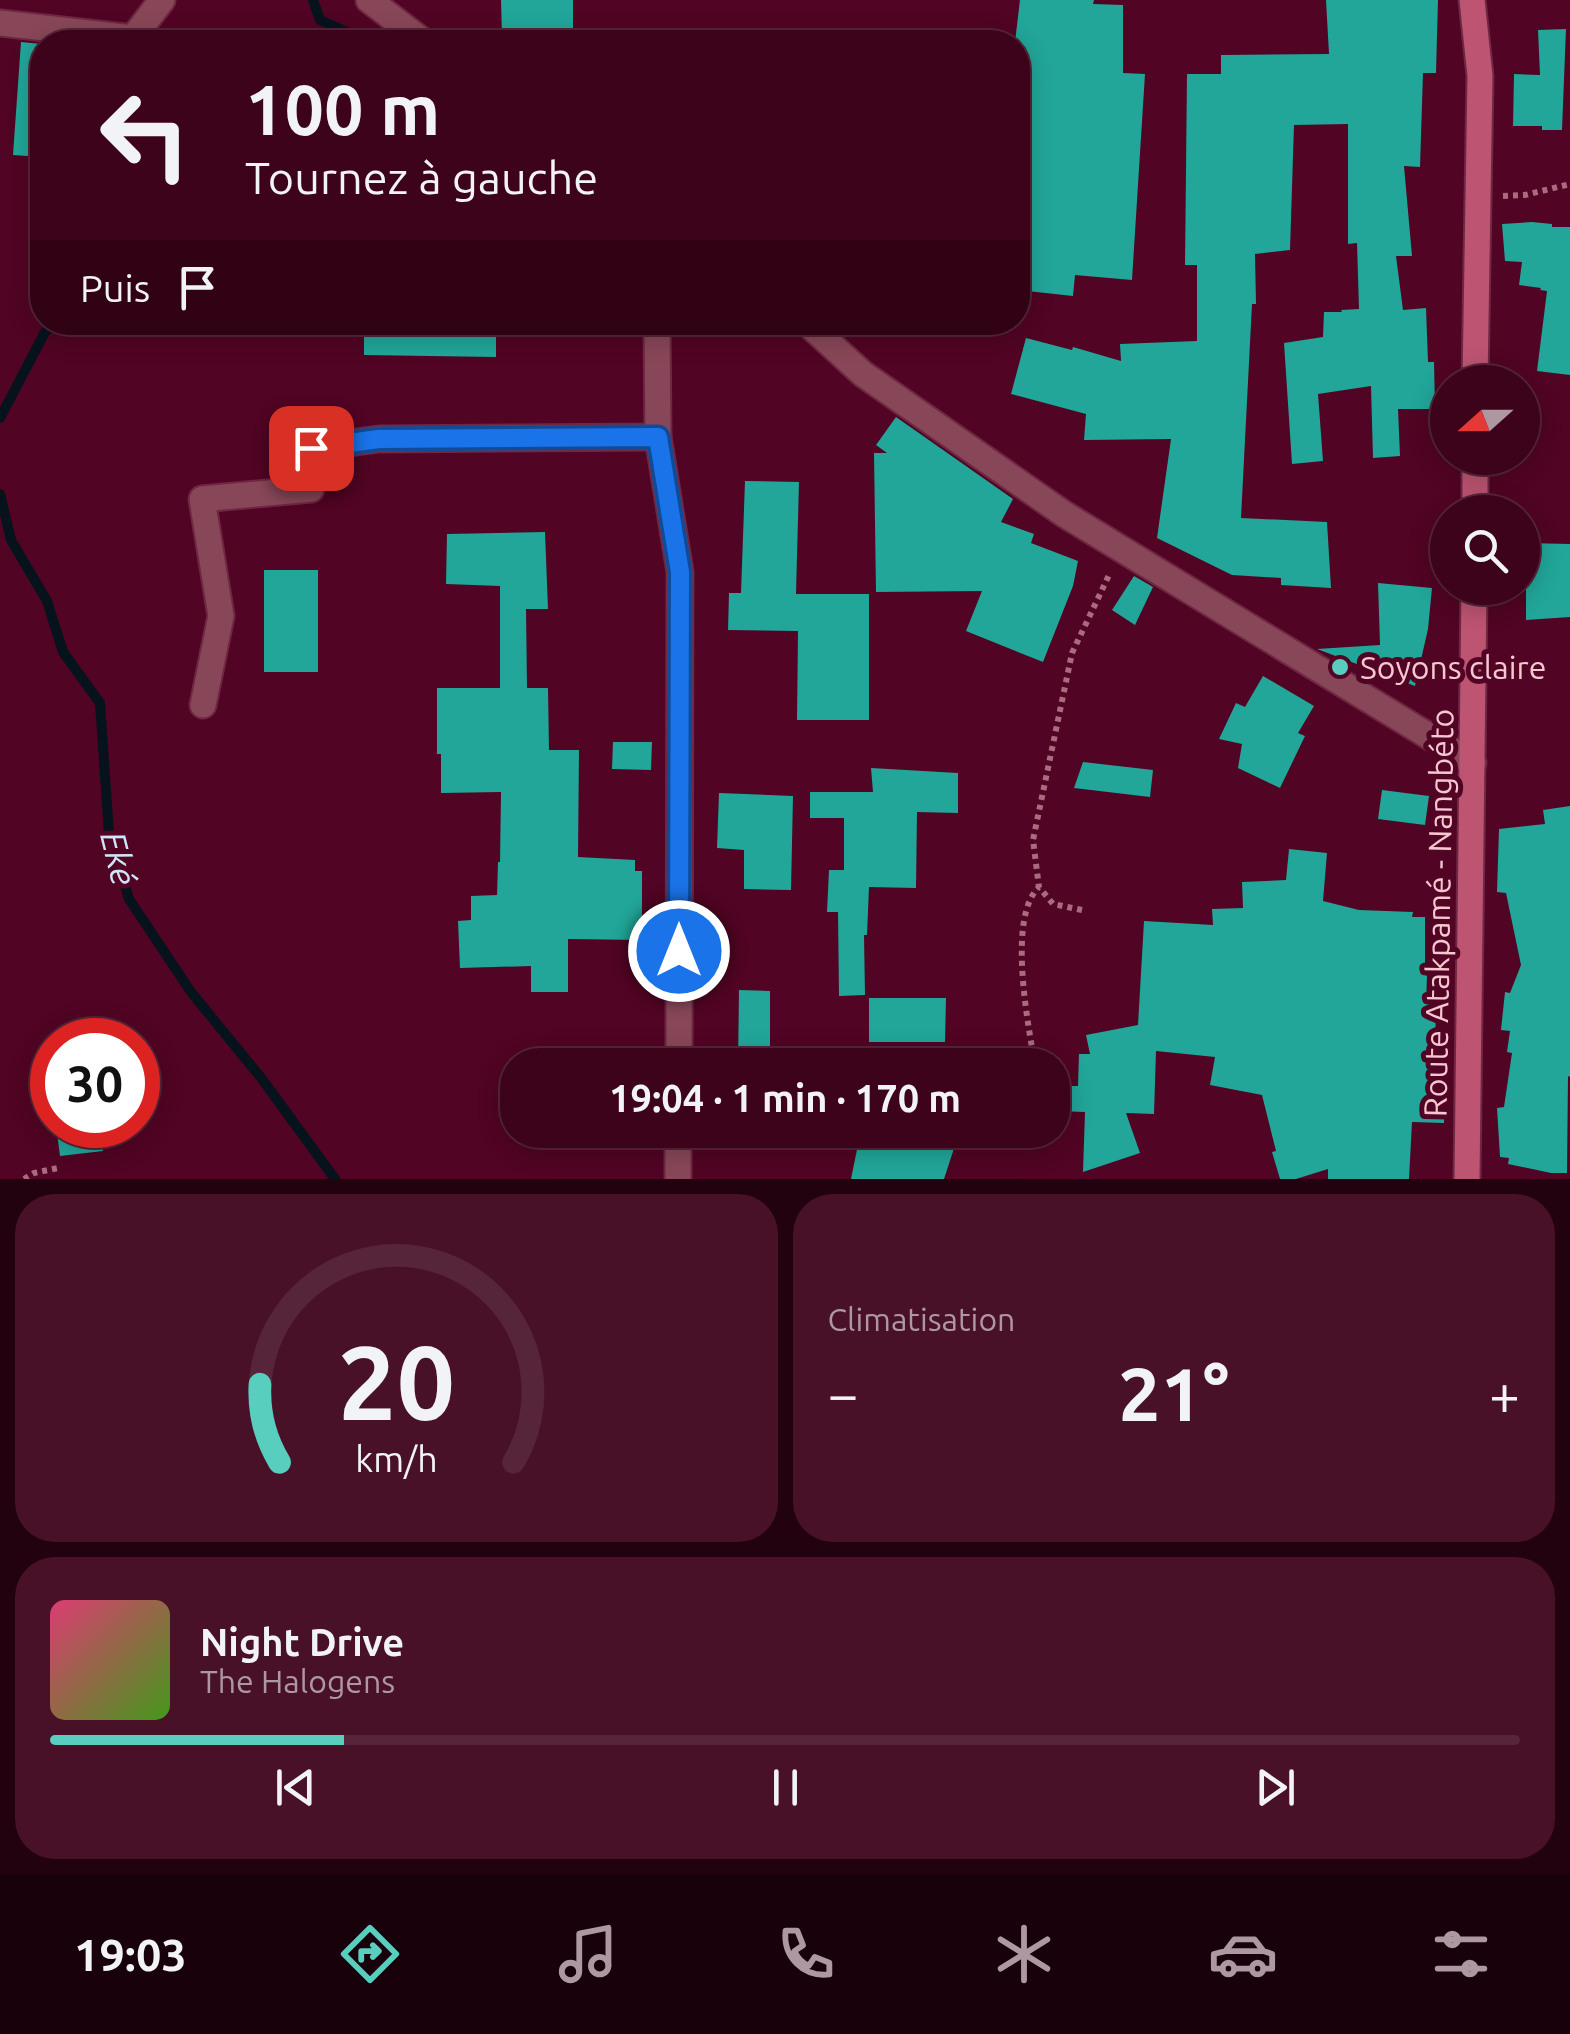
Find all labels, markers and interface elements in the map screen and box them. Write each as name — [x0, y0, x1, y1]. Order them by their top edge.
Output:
icon: left — [80, 70, 210, 200]
text: 100 m — [245, 70, 440, 148]
text: Tournez à gauche — [245, 152, 598, 203]
icon: arrive — [170, 260, 225, 315]
text: Puis — [80, 267, 150, 309]
north arrow — [1430, 365, 1540, 475]
map controls — [1430, 365, 1540, 605]
pin — [269, 406, 354, 491]
icon: arrive — [284, 421, 339, 476]
button: search — [1430, 495, 1540, 605]
place label: Soyons claire — [1360, 649, 1546, 685]
marker: Soyons claire — [1329, 656, 1351, 678]
street label: Route Atakpamé - Nangbéto — [1416, 709, 1460, 1117]
water label: Eké — [93, 827, 145, 889]
position arrow — [627, 899, 731, 1003]
speed limit sign: 30 — [30, 1018, 160, 1148]
text: 19:04 · 1 min · 170 m — [609, 1077, 961, 1119]
text: Climatisation — [828, 1301, 1015, 1337]
text: 20 — [338, 1323, 455, 1440]
text: 21° — [1118, 1351, 1229, 1435]
text: − — [828, 1363, 859, 1424]
text: + — [1489, 1363, 1520, 1424]
text: km/h — [355, 1439, 438, 1479]
text: Night Drive — [200, 1621, 404, 1663]
text: The Halogens — [200, 1663, 395, 1699]
icon: previous — [268, 1760, 323, 1815]
icon: pause — [758, 1760, 813, 1815]
icon: next — [1248, 1760, 1303, 1815]
icon: directions — [335, 1919, 405, 1989]
icon: music — [553, 1919, 623, 1989]
icon: phone — [771, 1919, 841, 1989]
icon: climate — [989, 1919, 1059, 1989]
icon: car — [1208, 1919, 1278, 1989]
icon: filters — [1426, 1919, 1496, 1989]
text: 19:03 — [74, 1929, 187, 1980]

